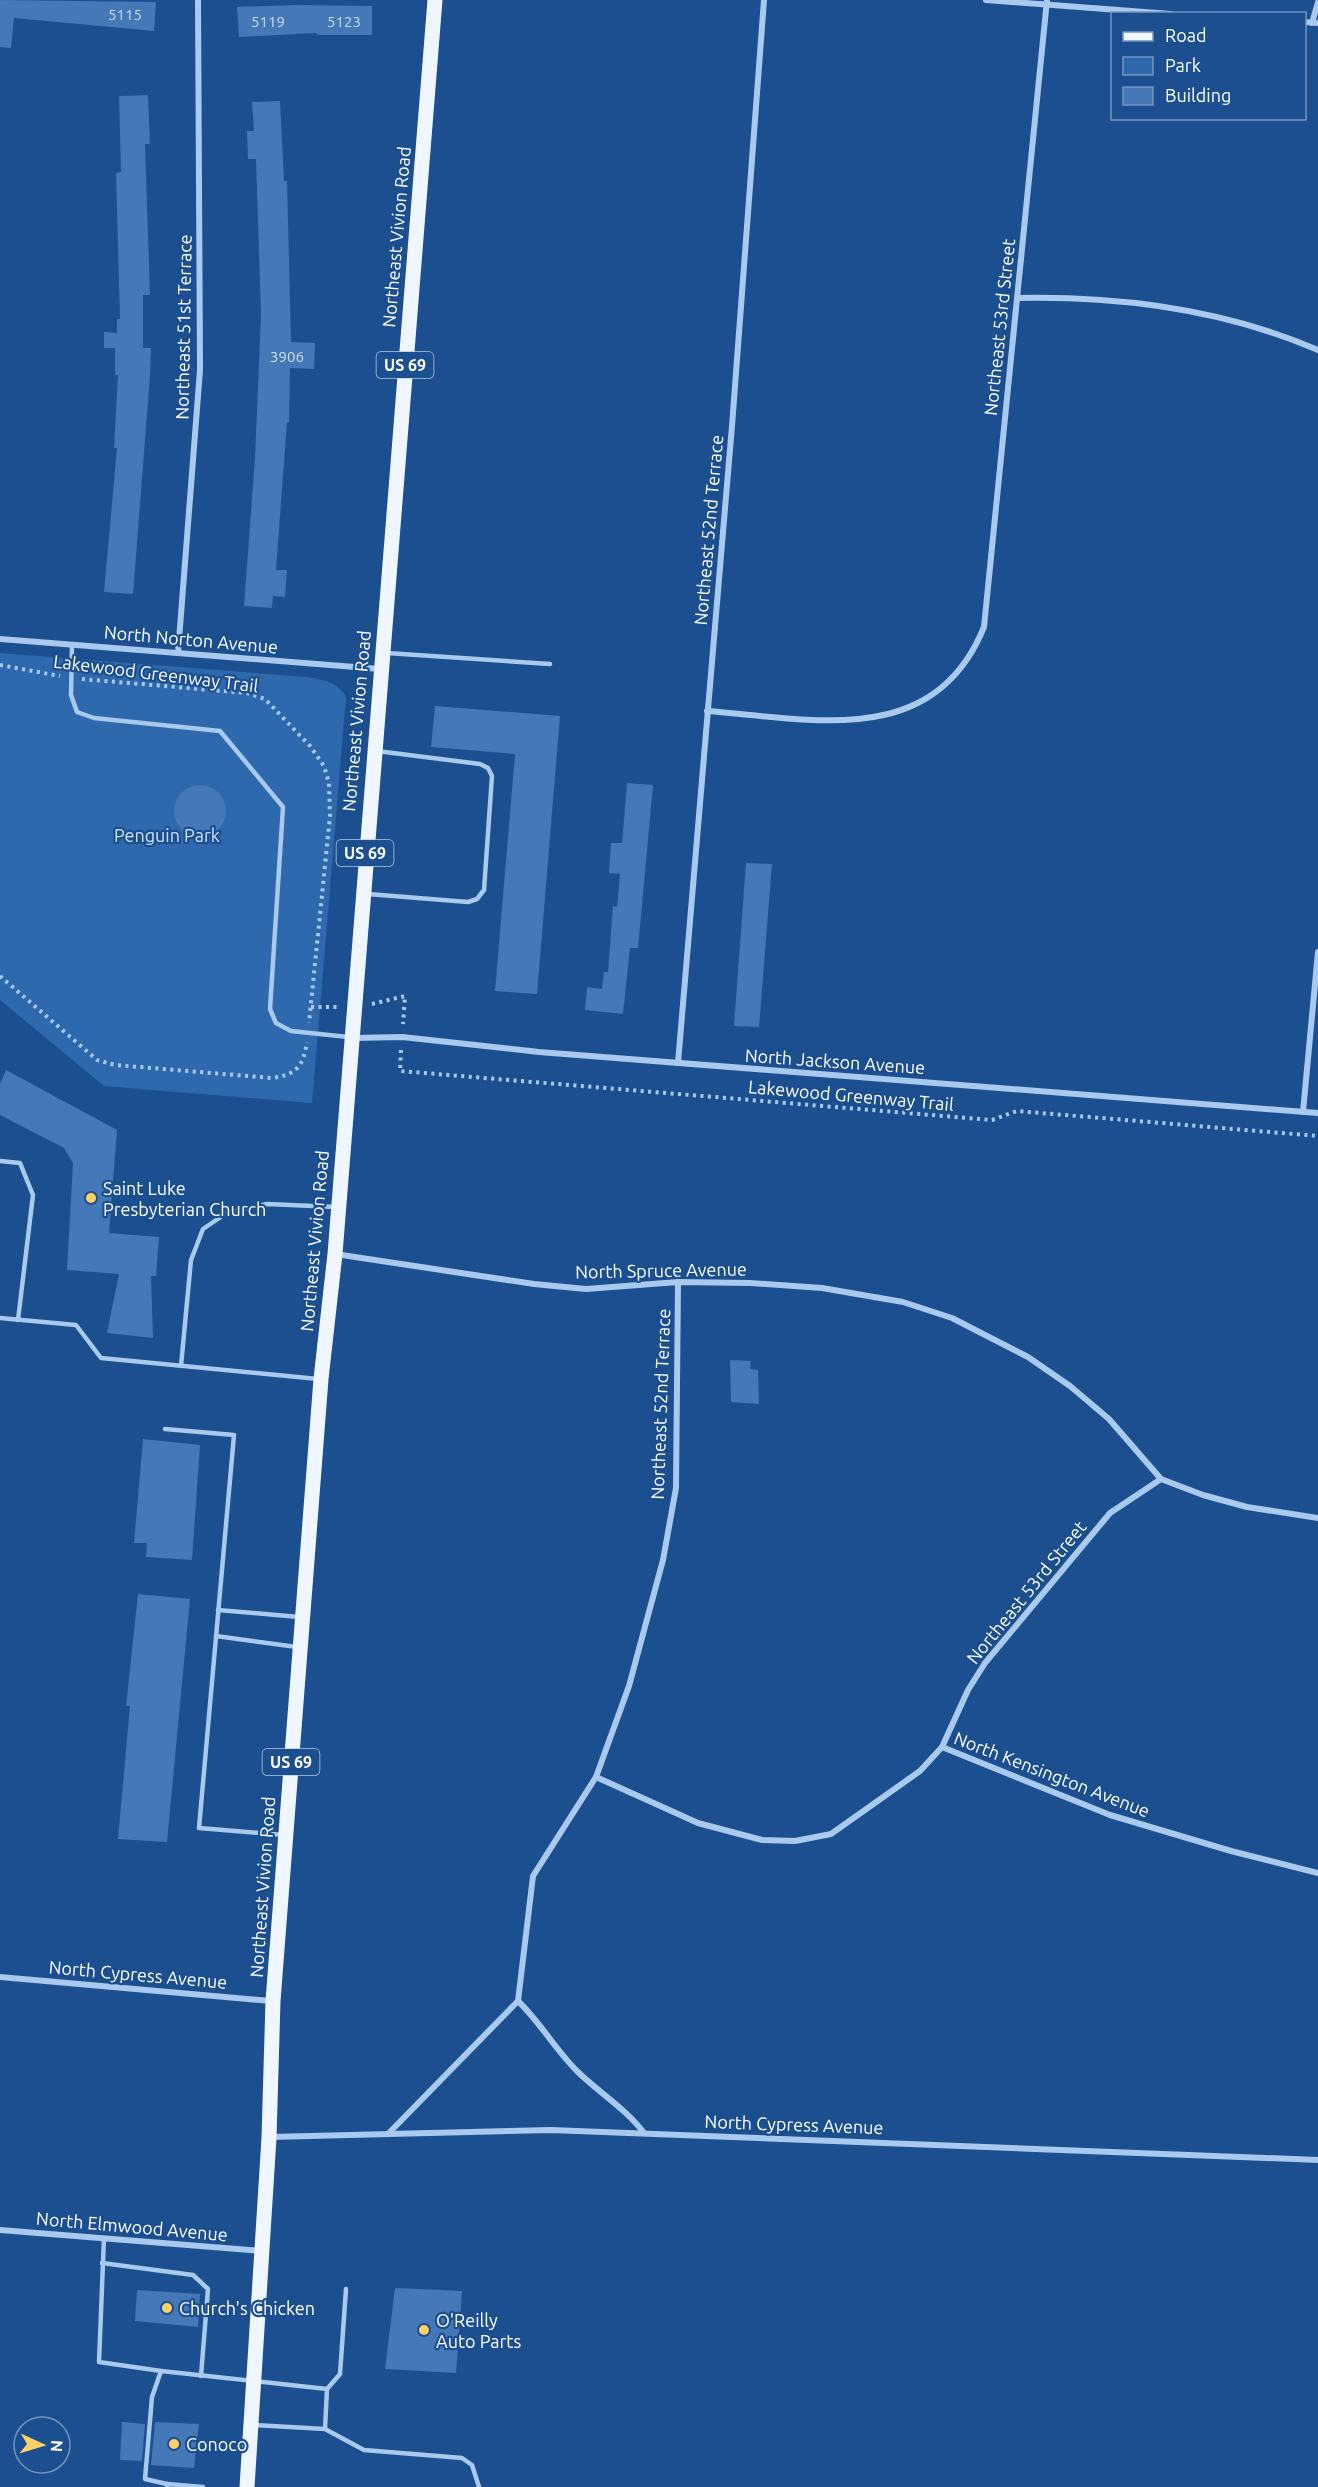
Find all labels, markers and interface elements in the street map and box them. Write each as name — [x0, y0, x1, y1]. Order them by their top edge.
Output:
house number: 5115 — [108, 6, 142, 23]
legend — [1111, 12, 1306, 120]
house number: 5119 — [251, 13, 285, 30]
house number: 5123 — [327, 13, 361, 30]
text: Road — [1165, 25, 1207, 45]
text: Park — [1165, 55, 1201, 75]
text: Building — [1165, 85, 1231, 105]
street label: Northeast Vivion Road — [378, 146, 414, 328]
street label: Northeast 51st Terrace — [171, 234, 195, 420]
street label: Northeast 53rd Street — [980, 238, 1018, 416]
house number: 3906 — [270, 348, 304, 365]
road number: US 69 — [376, 352, 434, 378]
street label: Northeast 52nd Terrace — [690, 434, 726, 626]
street label: North Norton Avenue — [103, 621, 279, 657]
street label: Northeast Vivion Road — [338, 630, 374, 812]
street label: Lakewood Greenway Trail — [52, 651, 260, 696]
park label: Penguin Park — [114, 825, 220, 845]
road number: US 69 — [336, 840, 394, 866]
street label: North Jackson Avenue — [744, 1045, 926, 1077]
street label: Lakewood Greenway Trail — [747, 1076, 955, 1114]
street label: Northeast Vivion Road — [296, 1150, 332, 1332]
place label: Saint Luke Presbyterian Church — [103, 1178, 266, 1219]
marker: Saint Luke Presbyterian Church — [84, 1191, 98, 1205]
street label: North Spruce Avenue — [575, 1259, 747, 1281]
street label: Northeast 52nd Terrace — [647, 1308, 673, 1500]
street label: Northeast 53rd Street — [962, 1517, 1090, 1667]
street label: North Kensington Avenue — [951, 1727, 1153, 1821]
road number: US 69 — [262, 1749, 320, 1775]
street label: Northeast Vivion Road — [246, 1796, 278, 1978]
street label: North Cypress Avenue — [48, 1956, 228, 1992]
street label: North Cypress Avenue — [704, 2111, 884, 2137]
street label: North Elmwood Avenue — [35, 2208, 229, 2244]
place label: Church's Chicken — [179, 2298, 315, 2318]
marker: Church's Chicken — [160, 2301, 174, 2315]
place label: O'Reilly Auto Parts — [436, 2310, 521, 2351]
marker: O'Reilly Auto Parts — [417, 2323, 431, 2337]
north arrow — [12, 2415, 72, 2475]
place label: Conoco — [186, 2434, 247, 2454]
marker: Conoco — [167, 2437, 181, 2451]
text: N — [48, 2439, 66, 2453]

